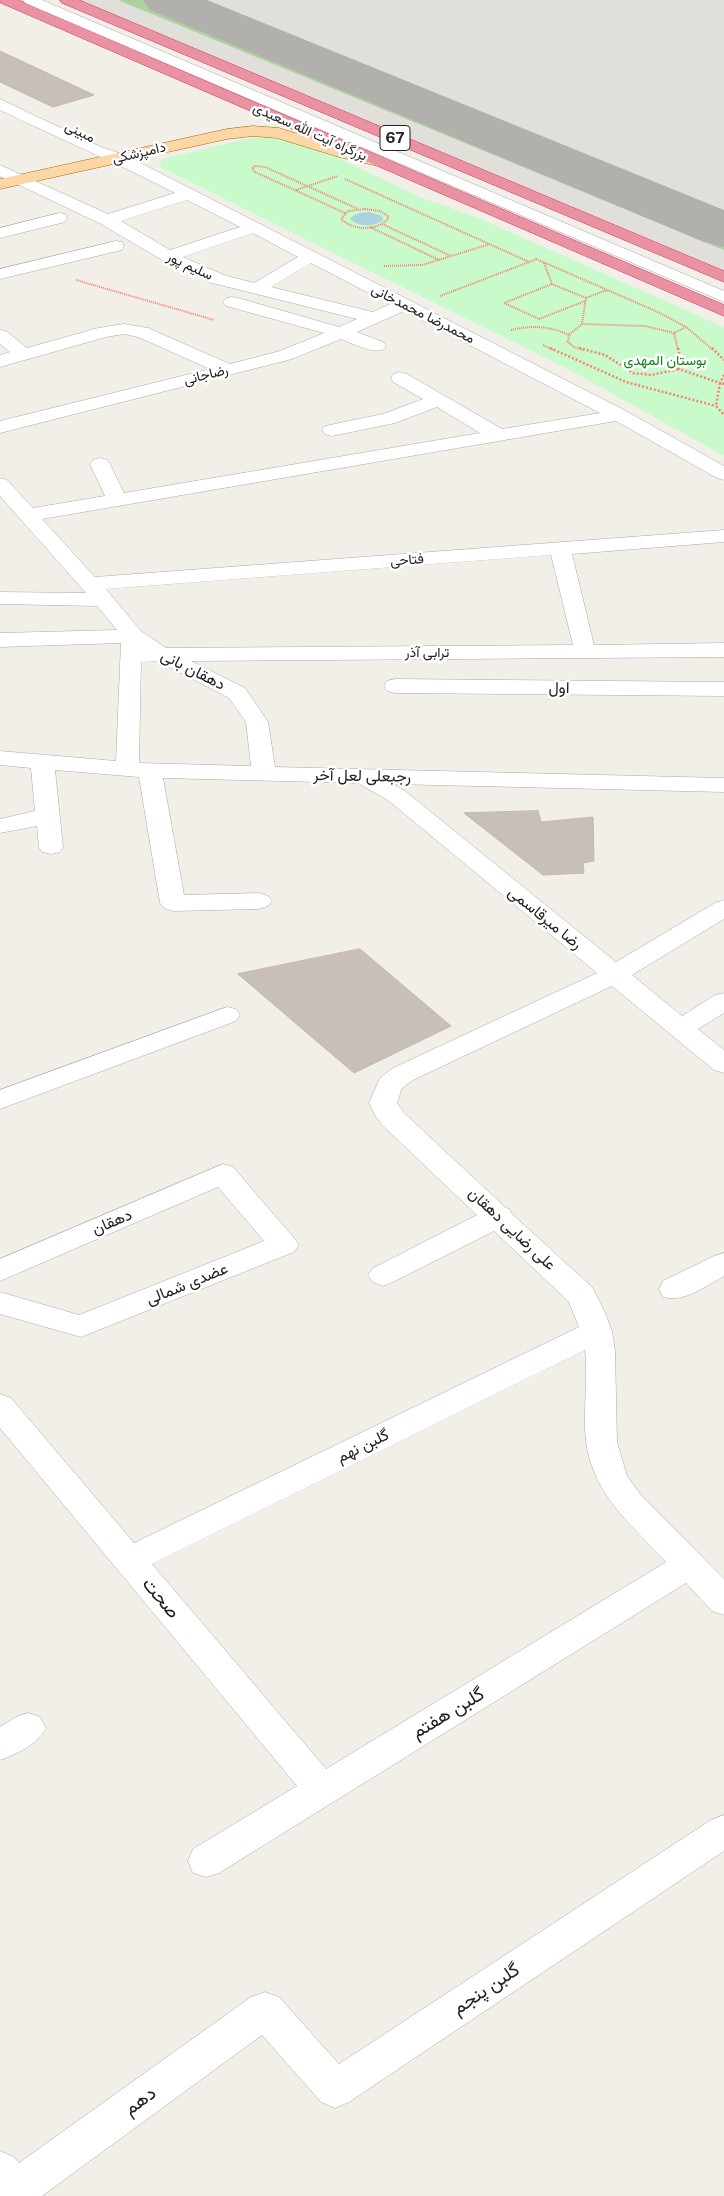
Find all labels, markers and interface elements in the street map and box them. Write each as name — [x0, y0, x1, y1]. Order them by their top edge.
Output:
street label: بزرگراه آیت الله سعیدی — [250, 99, 370, 165]
street label: مبینی — [62, 118, 98, 146]
road number: 67 — [380, 126, 410, 150]
street label: دامپزشکی — [111, 139, 167, 167]
street label: سلیم پور — [164, 248, 216, 284]
street label: محمدرضا محمدخانی — [369, 281, 477, 347]
park label: بوستان المهدی — [624, 353, 706, 369]
street label: رضاجانی — [182, 361, 230, 389]
street label: فتاحی — [390, 550, 424, 570]
street label: ترابی آذر — [405, 645, 449, 661]
street label: دهقان بانی — [158, 646, 228, 694]
street label: اول — [548, 678, 570, 698]
street label: رجبعلی لعل آخر — [313, 766, 411, 786]
street label: رضا میرقاسمی — [504, 882, 586, 954]
street label: علی رضایی دهقان — [464, 1184, 560, 1274]
street label: دهقان — [89, 1205, 135, 1239]
street label: عضدی شمالی — [143, 1259, 231, 1309]
street label: گلبن نهم — [334, 1425, 392, 1467]
street label: صحت — [137, 1573, 185, 1623]
street label: گلبن هفتم — [407, 1682, 489, 1744]
street label: گلبن پنجم — [448, 1958, 524, 2020]
street label: دهم — [119, 2082, 161, 2120]

